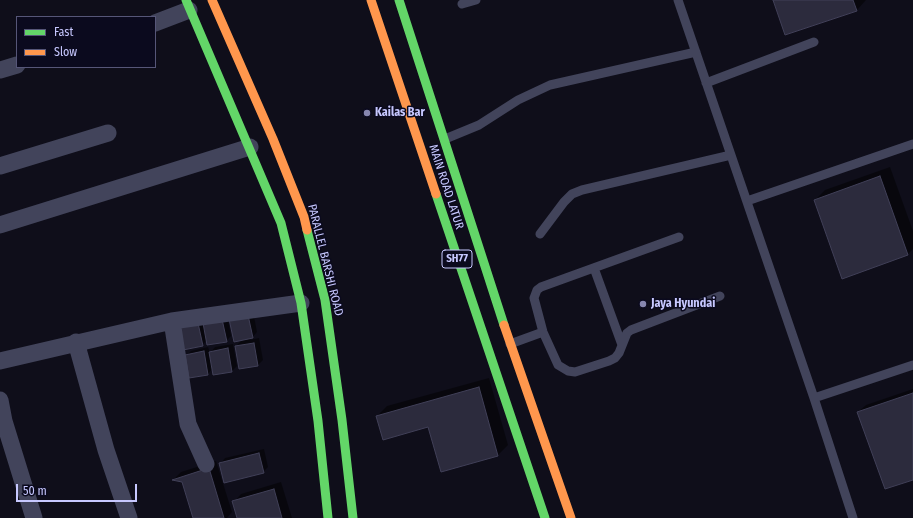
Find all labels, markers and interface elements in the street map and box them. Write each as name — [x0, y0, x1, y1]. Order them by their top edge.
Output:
legend — [16, 16, 156, 68]
text: Fast — [54, 25, 73, 39]
text: Slow — [54, 45, 77, 59]
place label: Kailas Bar — [375, 106, 425, 120]
marker: Kailas Bar — [362, 108, 372, 118]
street label: MAIN ROAD LATUR — [426, 143, 466, 231]
street label: PARALLEL BARSHI ROAD — [304, 203, 346, 317]
road number: SH77 — [442, 250, 472, 268]
place label: Jaya Hyundai — [651, 297, 715, 311]
marker: Jaya Hyundai — [638, 299, 648, 309]
scale bar — [18, 476, 139, 502]
text: 50 m — [23, 484, 47, 498]

